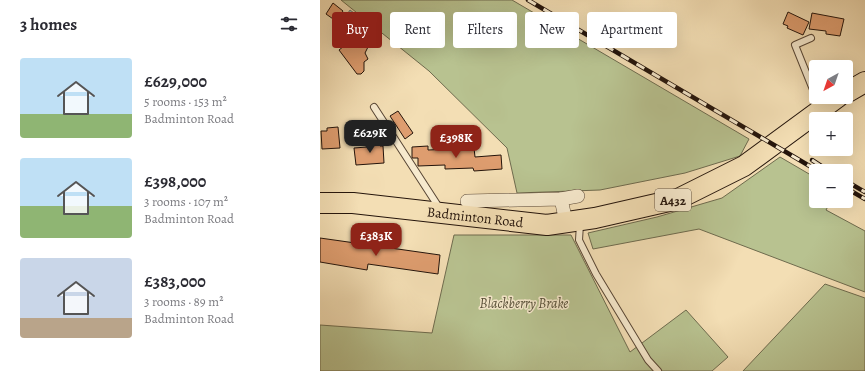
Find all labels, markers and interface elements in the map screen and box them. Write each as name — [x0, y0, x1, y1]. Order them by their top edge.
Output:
chip: Buy — [332, 12, 382, 48]
chip: Rent — [390, 12, 445, 48]
chip: Filters — [453, 12, 517, 48]
chip: New — [525, 12, 579, 48]
chip: Apartment — [587, 12, 677, 48]
text: 3 homes — [20, 13, 77, 36]
icon: filters — [278, 13, 300, 35]
north arrow — [809, 60, 853, 104]
map controls — [809, 60, 853, 208]
text: £629,000 — [144, 70, 207, 93]
icon: home — [52, 74, 100, 122]
text: 5 rooms · 153 m² — [144, 93, 227, 110]
text: Badminton Road — [144, 110, 234, 127]
button: + — [809, 112, 853, 156]
pin: £629K — [342, 120, 398, 154]
text: £629K — [353, 124, 387, 141]
pin: £398K — [428, 125, 484, 159]
text: £398K — [439, 129, 473, 146]
button: − — [809, 164, 853, 208]
text: £398,000 — [144, 170, 206, 193]
icon: home — [52, 174, 100, 222]
road number: A432 — [655, 189, 691, 211]
text: 3 rooms · 107 m² — [144, 193, 228, 210]
street label: Badminton Road — [426, 202, 525, 232]
text: Badminton Road — [144, 210, 234, 227]
pin: £383K — [348, 223, 404, 257]
text: £383K — [360, 227, 392, 244]
text: £383,000 — [144, 270, 206, 293]
icon: home — [52, 274, 100, 322]
text: 3 rooms · 89 m² — [144, 293, 223, 310]
park label: Blackberry Brake — [480, 294, 568, 313]
text: Badminton Road — [144, 310, 234, 327]

